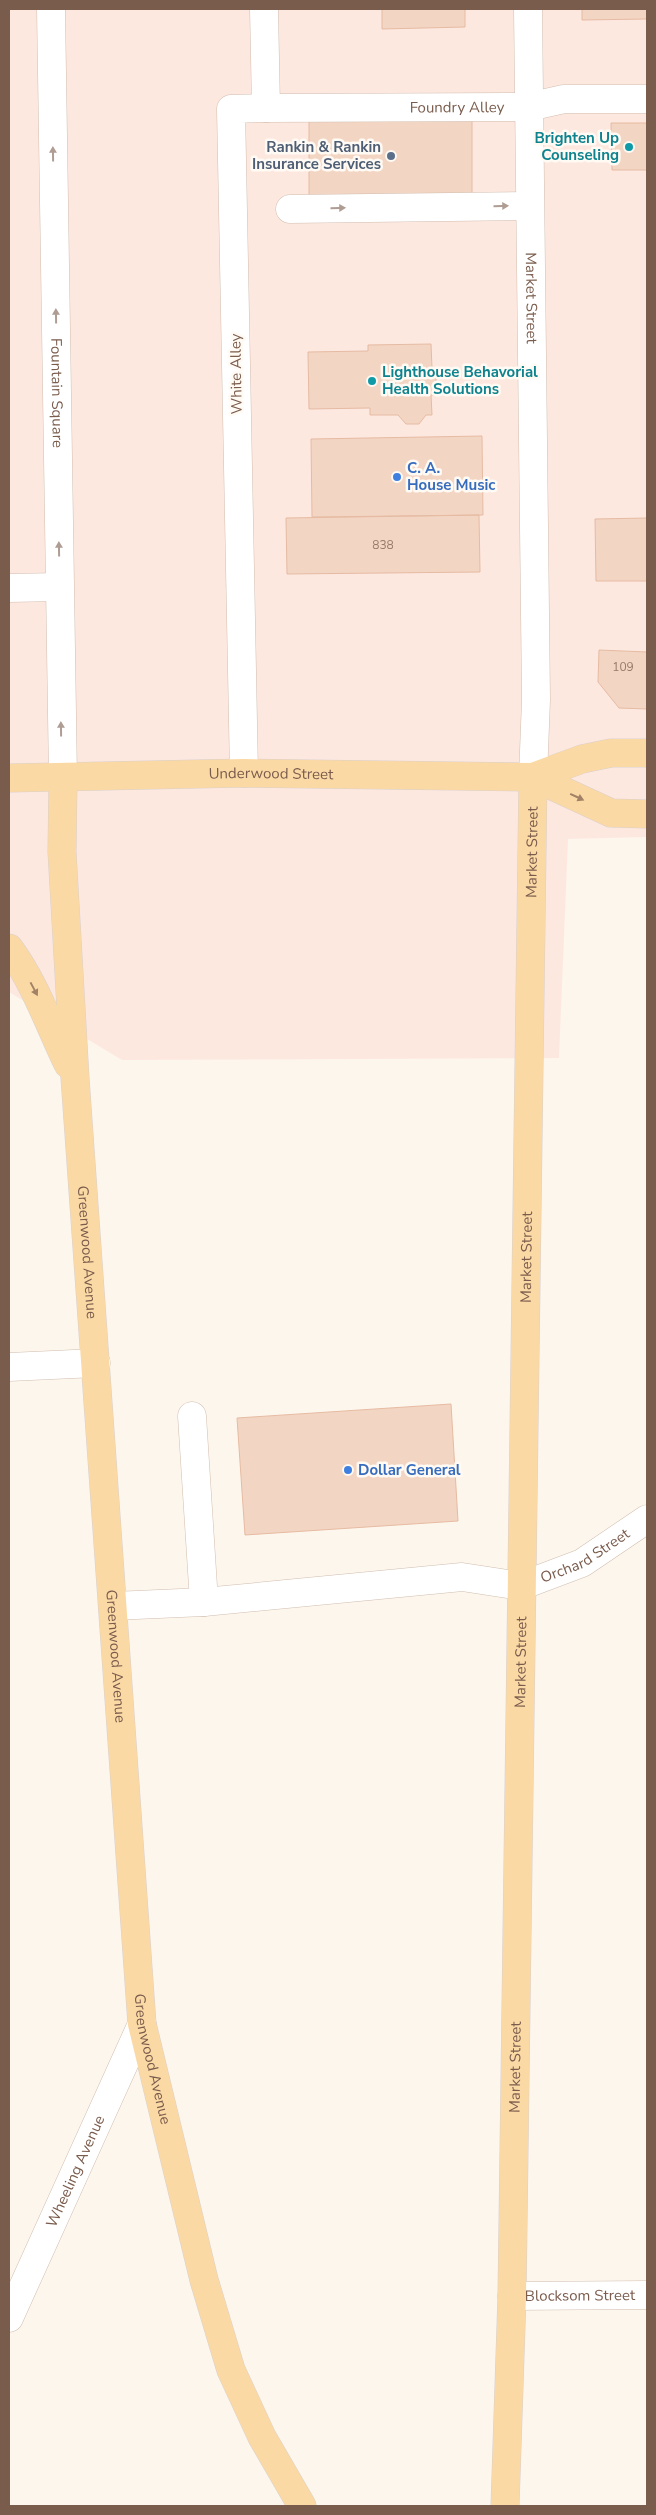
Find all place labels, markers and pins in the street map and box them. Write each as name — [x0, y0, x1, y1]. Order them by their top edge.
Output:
place label: Brighten Up Counseling — [534, 128, 619, 165]
place label: Rankin & Rankin Insurance Services — [252, 137, 381, 174]
marker: Brighten Up Counseling — [623, 141, 635, 153]
marker: Rankin & Rankin Insurance Services — [385, 150, 397, 162]
place label: Lighthouse Behavorial Health Solutions — [382, 362, 538, 399]
marker: Lighthouse Behavorial Health Solutions — [366, 375, 378, 387]
place label: C. A. House Music — [407, 458, 495, 495]
marker: C. A. House Music — [391, 471, 403, 483]
place label: Dollar General — [358, 1460, 461, 1480]
marker: Dollar General — [342, 1464, 354, 1476]

